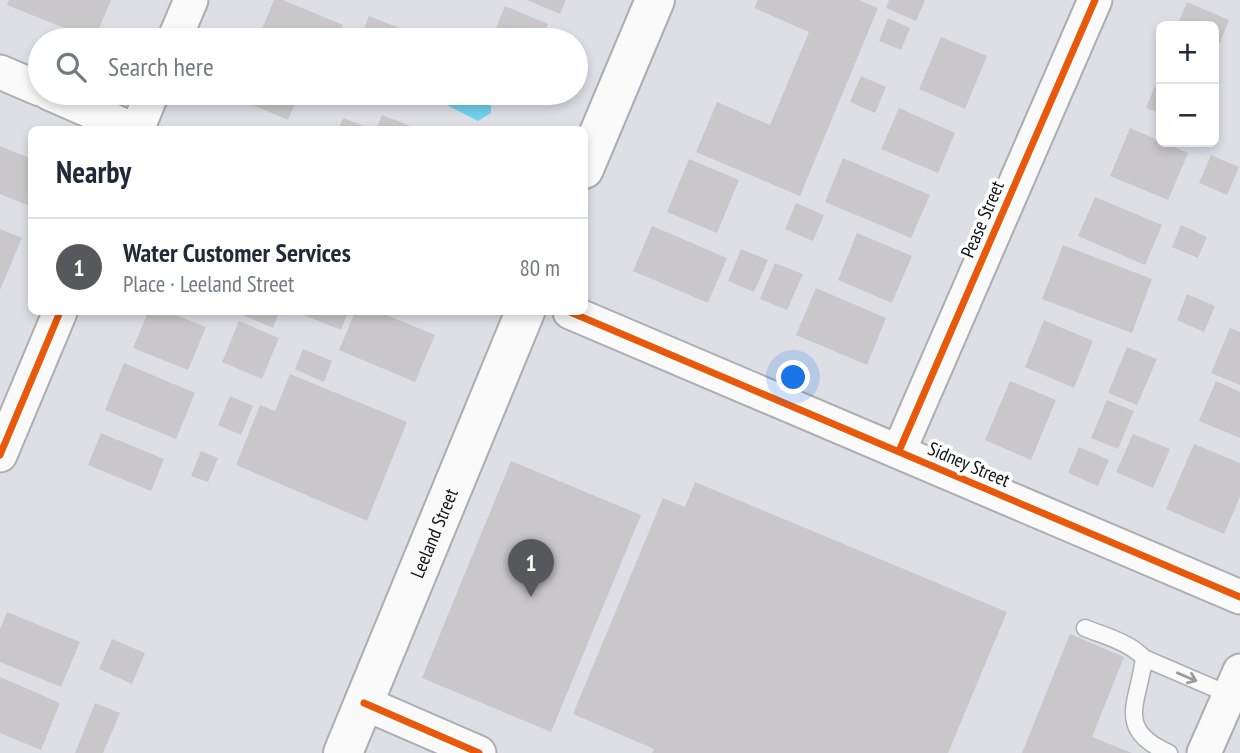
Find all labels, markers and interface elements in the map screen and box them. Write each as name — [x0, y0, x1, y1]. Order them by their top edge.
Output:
map controls — [1156, 21, 1219, 147]
button: + — [1156, 21, 1219, 84]
search box — [28, 28, 588, 105]
icon: search — [52, 48, 90, 86]
text: Search here — [108, 50, 214, 83]
button: − — [1156, 84, 1219, 147]
text: Nearby — [56, 152, 131, 191]
street label: Pease Street — [955, 176, 1009, 261]
text: Water Customer Services — [123, 236, 351, 269]
text: 1 — [74, 253, 85, 282]
text: 80 m — [519, 253, 560, 282]
text: Place · Leeland Street — [123, 269, 294, 298]
your location — [776, 360, 810, 394]
street label: Sidney Street — [925, 436, 1014, 492]
street label: Leeland Street — [405, 484, 463, 581]
pin: 1 — [508, 539, 554, 597]
one-way arrow — [1175, 671, 1197, 684]

